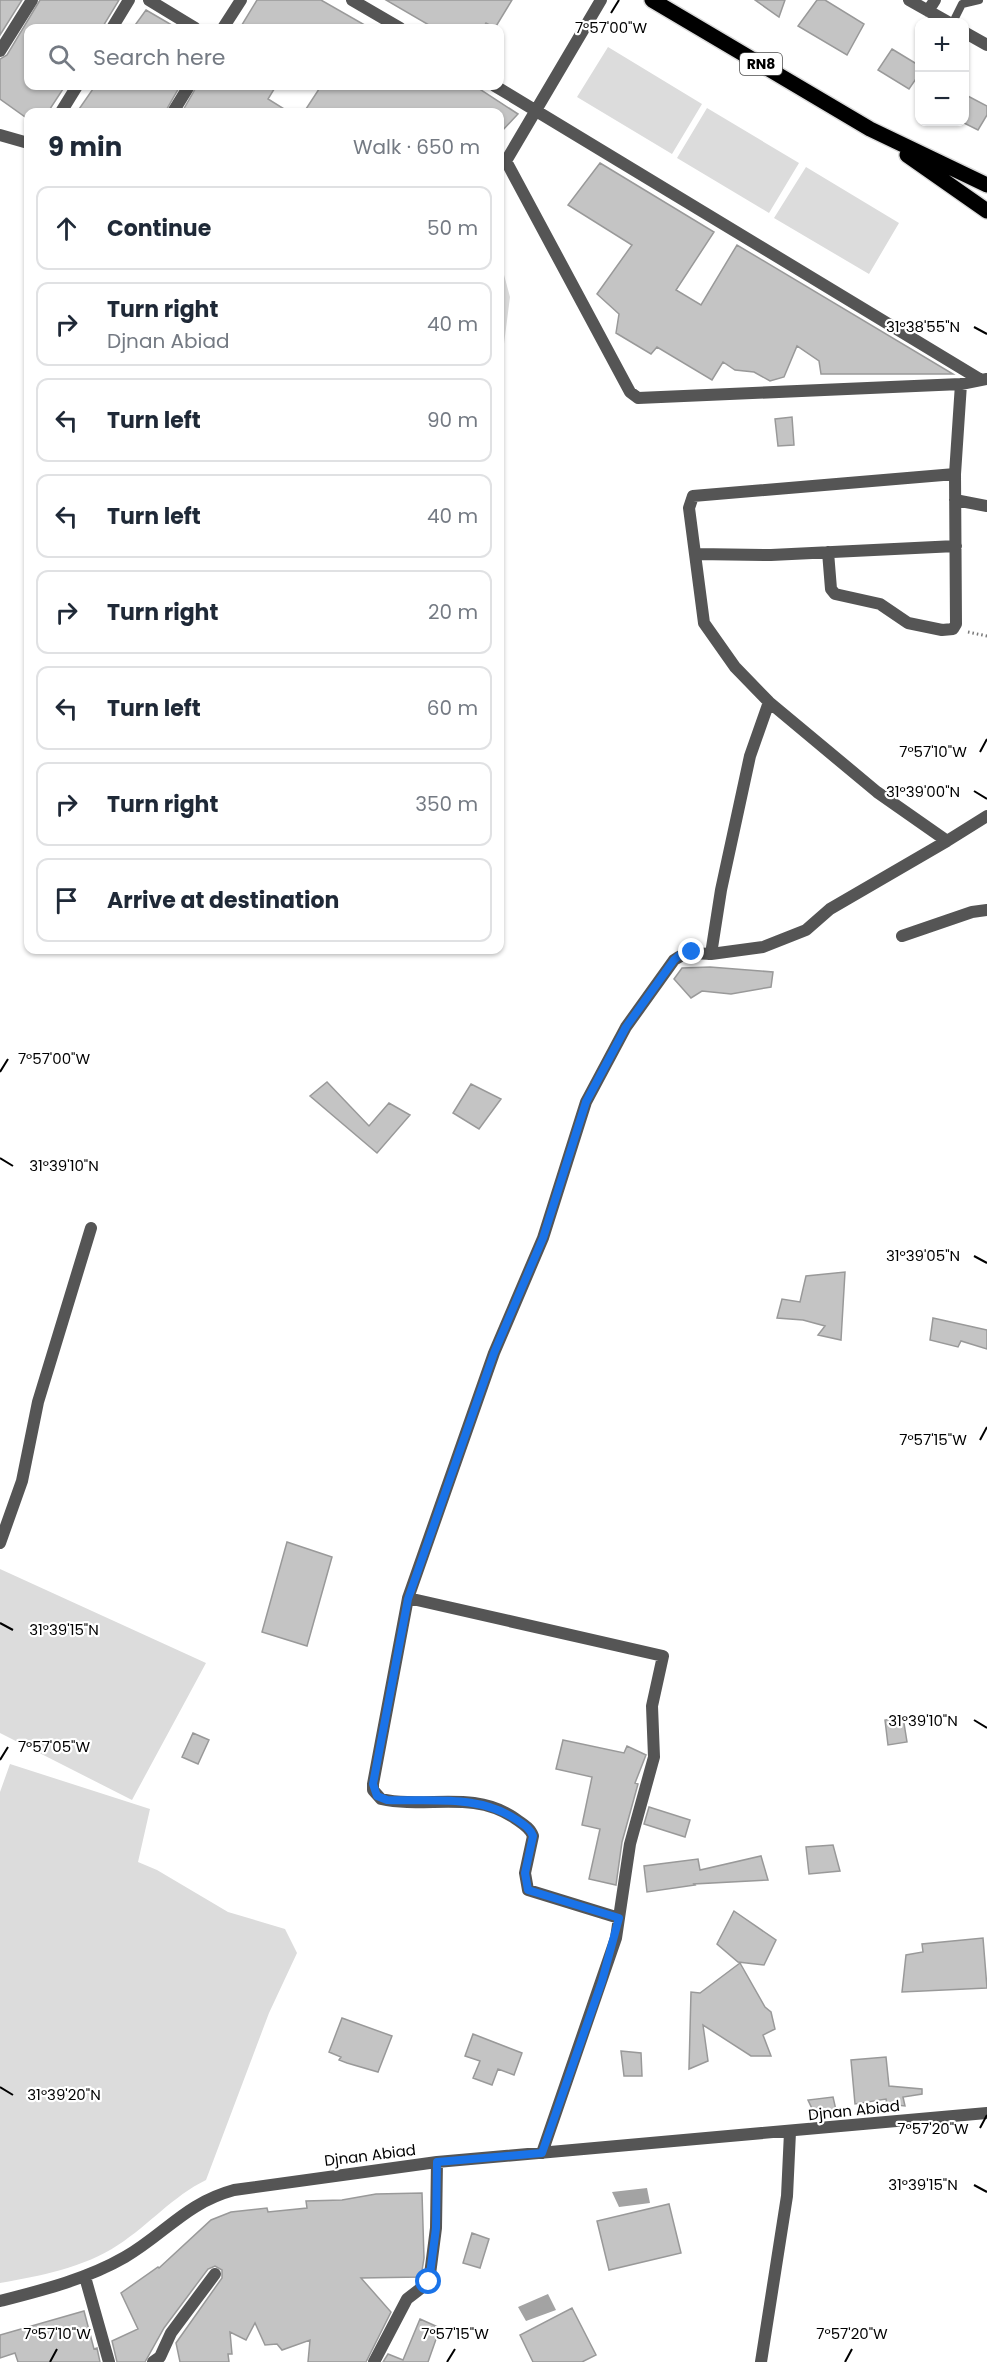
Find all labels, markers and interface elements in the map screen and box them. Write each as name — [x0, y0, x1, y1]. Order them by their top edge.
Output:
text: 7°57'00"W — [575, 17, 647, 38]
map controls — [915, 18, 969, 126]
button: + — [915, 18, 969, 72]
search box — [24, 24, 504, 90]
icon: search — [45, 41, 78, 74]
text: Search here — [93, 42, 226, 73]
road number: RN8 — [740, 53, 782, 75]
button: − — [915, 72, 969, 126]
text: 9 min — [48, 129, 122, 165]
text: Walk · 650 m — [353, 133, 480, 161]
icon: ahead — [50, 212, 83, 245]
text: Continue — [107, 213, 211, 244]
text: 50 m — [427, 214, 478, 242]
text: Turn right — [107, 294, 218, 325]
icon: right — [50, 308, 83, 341]
text: 40 m — [427, 310, 478, 338]
text: 31°38'55"N — [886, 316, 960, 337]
text: Djnan Abiad — [107, 327, 230, 355]
icon: left — [50, 404, 83, 437]
text: Turn left — [107, 405, 201, 436]
text: 90 m — [427, 406, 478, 434]
icon: left — [50, 500, 83, 533]
text: Turn left — [107, 501, 201, 532]
text: 40 m — [427, 502, 478, 530]
icon: right — [50, 596, 83, 629]
text: Turn right — [107, 597, 218, 628]
text: 20 m — [428, 598, 478, 626]
icon: left — [50, 692, 83, 725]
text: Turn left — [107, 693, 201, 724]
text: 60 m — [427, 694, 478, 722]
text: 7°57'10"W — [899, 741, 967, 762]
text: 31°39'00"N — [886, 781, 960, 802]
icon: right — [50, 788, 83, 821]
text: Turn right — [107, 789, 218, 820]
text: 350 m — [415, 790, 478, 818]
icon: arrive — [50, 884, 83, 917]
text: Arrive at destination — [107, 885, 339, 916]
route end — [678, 938, 704, 964]
text: 7°57'00"W — [18, 1048, 90, 1069]
text: 31°39'10"N — [29, 1155, 99, 1176]
text: 31°39'05"N — [886, 1245, 960, 1266]
text: 7°57'15"W — [899, 1429, 967, 1450]
text: 31°39'15"N — [29, 1619, 99, 1640]
text: 31°39'10"N — [888, 1710, 958, 1731]
text: 7°57'05"W — [18, 1736, 90, 1757]
text: 31°39'20"N — [27, 2084, 101, 2105]
street label: Djnan Abiad — [807, 2095, 901, 2125]
text: 7°57'20"W — [897, 2118, 969, 2139]
street label: Djnan Abiad — [323, 2139, 417, 2171]
text: 31°39'15"N — [888, 2174, 958, 2195]
route start — [415, 2268, 441, 2294]
text: 7°57'10"W — [23, 2323, 91, 2344]
text: 7°57'15"W — [421, 2323, 489, 2344]
text: 7°57'20"W — [816, 2323, 888, 2344]

